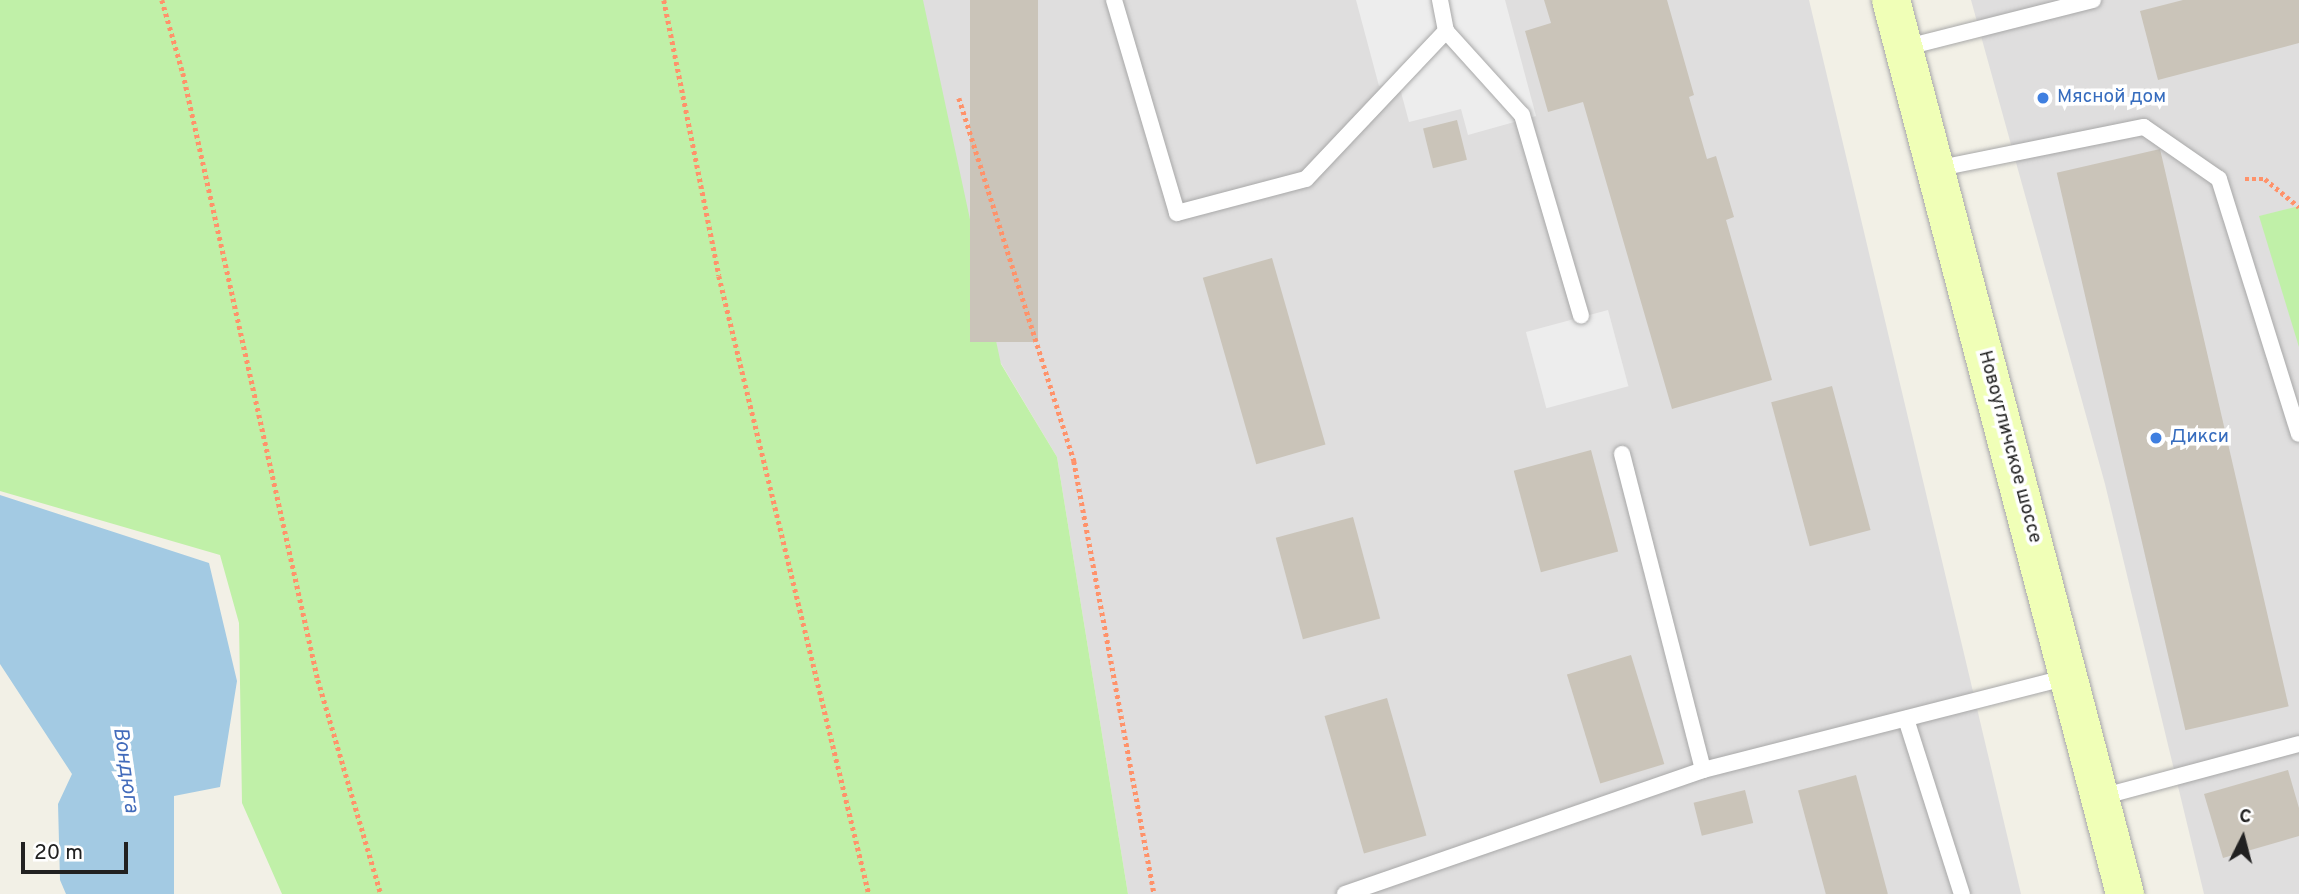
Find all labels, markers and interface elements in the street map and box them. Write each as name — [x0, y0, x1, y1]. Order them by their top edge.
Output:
place label: Мясной дом — [2057, 87, 2166, 109]
marker: Мясной дом — [2035, 90, 2051, 106]
street label: Новоугличское шоссе — [1972, 348, 2046, 546]
place label: Дикси — [2170, 427, 2229, 449]
marker: Дикси — [2148, 430, 2164, 446]
water label: Вондюга — [107, 726, 143, 814]
north arrow — [2208, 803, 2278, 873]
text: С — [2238, 805, 2252, 830]
scale bar — [24, 828, 131, 872]
text: 20 m — [34, 840, 83, 867]

